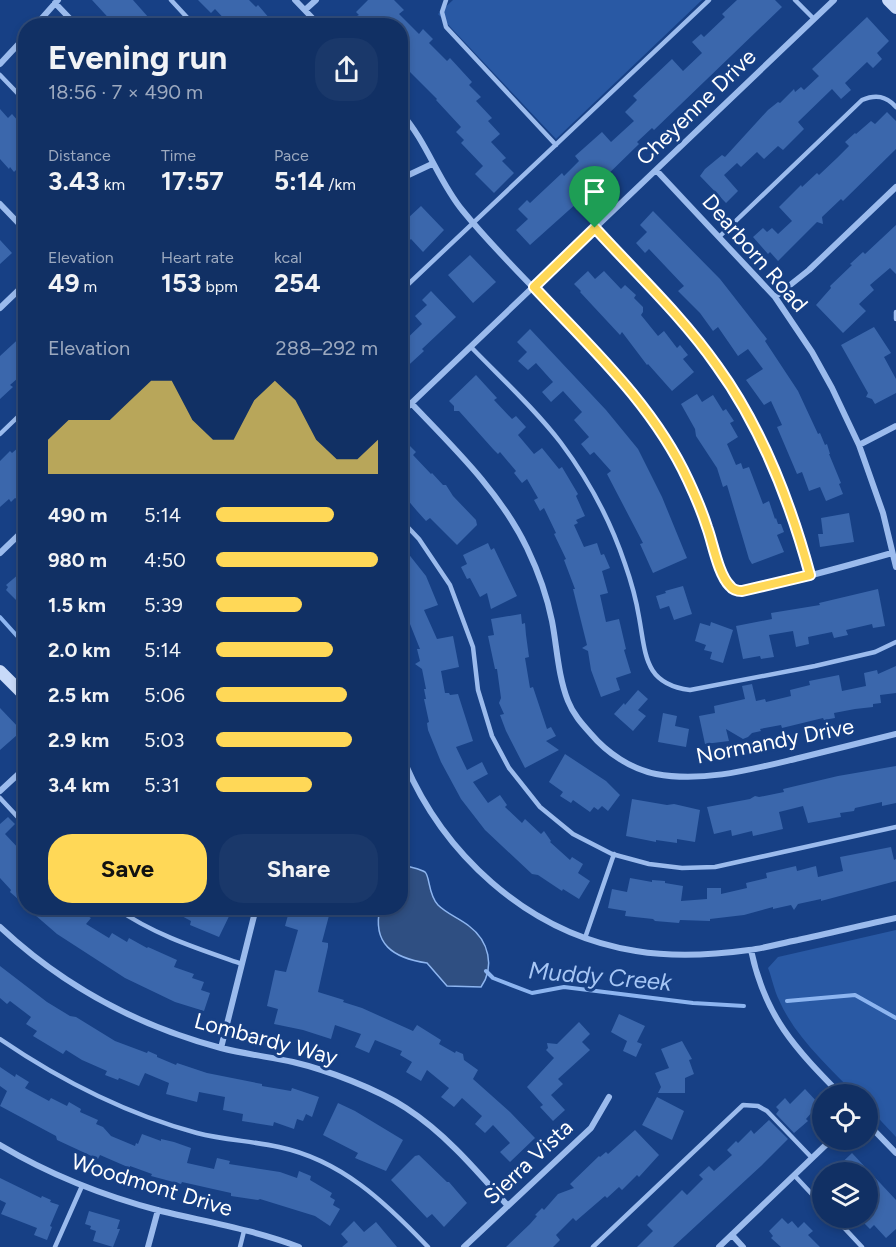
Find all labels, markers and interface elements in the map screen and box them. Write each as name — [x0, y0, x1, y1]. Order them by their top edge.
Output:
text: Evening run — [48, 38, 227, 77]
button: share — [315, 38, 378, 101]
street label: Cheyenne Drive — [630, 43, 762, 171]
text: 18:56 · 7 × 490 m — [48, 80, 203, 104]
text: Distance — [48, 146, 111, 165]
text: Time — [161, 146, 196, 165]
text: Pace — [274, 146, 309, 165]
text: 3.43 — [48, 165, 100, 197]
text: 17:57 — [161, 165, 224, 197]
text: 5:14 — [274, 165, 324, 197]
pin — [569, 166, 620, 228]
text: km — [100, 175, 125, 194]
text: /km — [324, 175, 356, 194]
icon: arrive — [578, 175, 611, 208]
street label: Dearborn Road — [697, 189, 813, 317]
text: Elevation — [48, 248, 114, 267]
text: Heart rate — [161, 248, 234, 267]
text: kcal — [274, 248, 302, 267]
text: 49 — [48, 267, 80, 299]
text: 153 — [161, 267, 202, 299]
text: 254 — [274, 267, 321, 299]
text: m — [80, 277, 97, 296]
text: bpm — [202, 277, 238, 296]
text: Elevation — [48, 336, 130, 360]
text: 288–292 m — [276, 336, 378, 360]
text: 490 m — [48, 503, 107, 527]
text: 5:14 — [144, 503, 181, 527]
text: 980 m — [48, 548, 107, 572]
text: 4:50 — [144, 548, 186, 572]
text: 1.5 km — [48, 593, 106, 617]
text: 5:39 — [144, 593, 183, 617]
text: 2.0 km — [48, 638, 110, 662]
text: 5:14 — [144, 638, 181, 662]
text: 2.5 km — [48, 683, 109, 707]
text: 5:06 — [144, 683, 185, 707]
street label: Normandy Drive — [694, 712, 856, 770]
text: 2.9 km — [48, 728, 109, 752]
text: 5:03 — [144, 728, 184, 752]
text: 3.4 km — [48, 773, 110, 797]
text: 5:31 — [144, 773, 180, 797]
button: Save — [48, 834, 207, 903]
button: Share — [219, 834, 378, 903]
water label: Muddy Creek — [527, 955, 674, 997]
street label: Lombardy Way — [191, 1007, 341, 1071]
map controls — [812, 1084, 878, 1228]
button: locate — [812, 1084, 878, 1150]
street label: Sierra Vista — [478, 1114, 578, 1210]
street label: Woodmont Drive — [68, 1148, 236, 1222]
button: layers — [812, 1162, 878, 1228]

